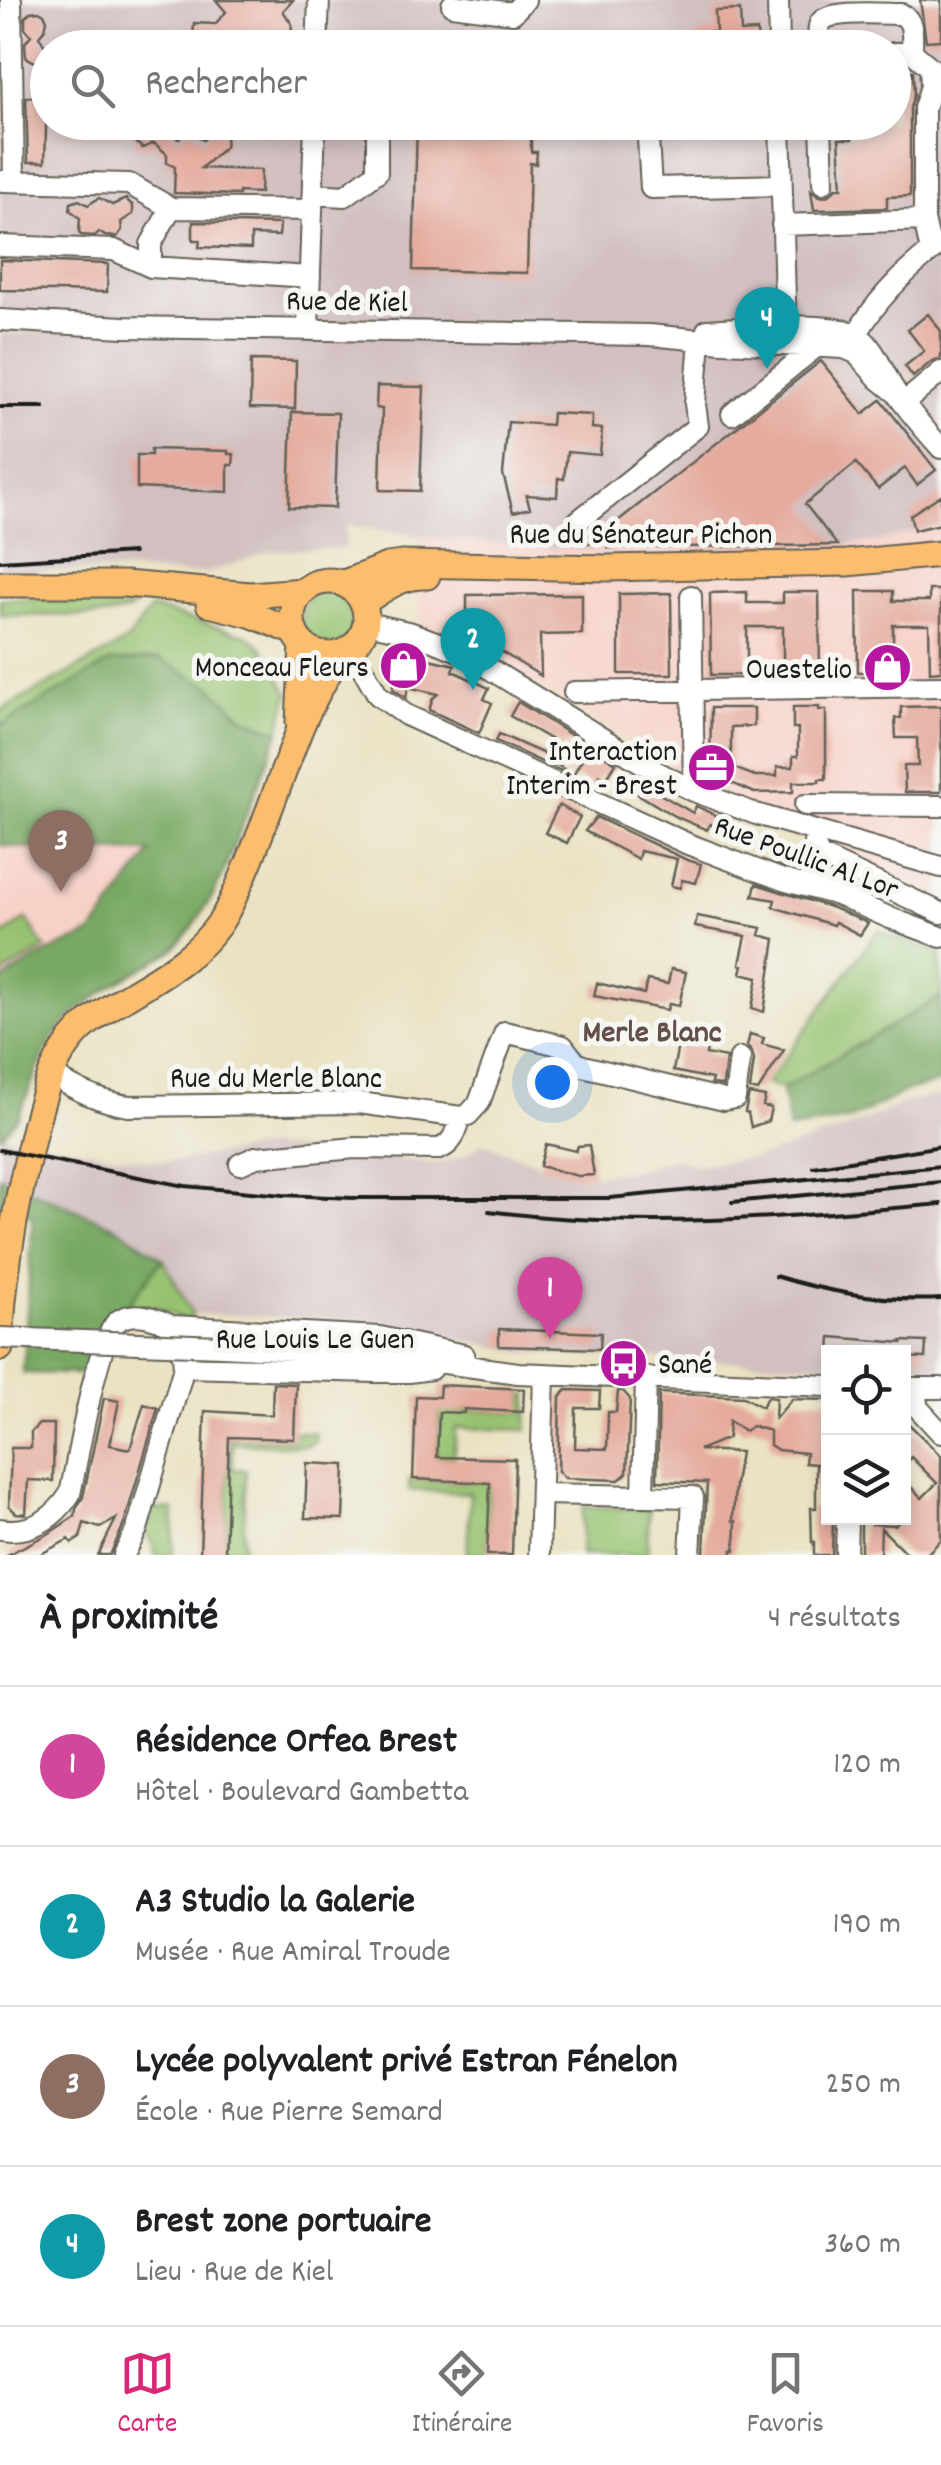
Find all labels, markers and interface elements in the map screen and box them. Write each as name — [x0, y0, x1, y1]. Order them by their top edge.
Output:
search box — [30, 30, 911, 140]
icon: search — [65, 58, 120, 113]
text: Rechercher — [145, 58, 307, 113]
street label: Rue de Kiel — [286, 282, 408, 327]
pin: 4 — [734, 286, 800, 369]
street label: Rue du Sénateur Pichon — [510, 516, 772, 559]
pin: 2 — [440, 608, 506, 690]
shop icon: Monceau Fleurs — [378, 640, 430, 692]
shop icon: Ouestelio — [861, 642, 913, 694]
place label: Monceau Fleurs — [195, 649, 369, 692]
place label: Ouestelio — [746, 651, 852, 694]
place label: Interaction Interim - Brest — [506, 733, 677, 810]
office icon: Interaction Interim - Brest — [686, 741, 738, 793]
street label: Rue Poullic Al Lor — [707, 807, 904, 913]
pin: 3 — [28, 810, 94, 892]
district label: Merle Blanc — [582, 1012, 722, 1058]
your location — [527, 1057, 578, 1108]
street label: Rue du Merle Blanc — [170, 1060, 382, 1103]
pin: 1 — [518, 1256, 582, 1339]
street label: Rue Louis Le Guen — [216, 1321, 414, 1364]
bus stop icon: Sané — [597, 1337, 649, 1389]
map controls — [821, 1345, 911, 1525]
button: locate — [821, 1345, 911, 1435]
place label: Sané — [658, 1346, 712, 1389]
button: layers — [821, 1435, 911, 1525]
text: À proximité — [40, 1590, 218, 1650]
text: 4 résultats — [768, 1597, 901, 1643]
text: Résidence Orfea Brest — [135, 1716, 457, 1771]
text: 1 — [69, 1743, 76, 1789]
text: 120 m — [833, 1743, 901, 1789]
text: Hôtel · Boulevard Gambetta — [135, 1771, 468, 1817]
text: A3 Studio la Galerie — [135, 1876, 415, 1931]
text: 2 — [66, 1903, 79, 1949]
text: 190 m — [833, 1903, 901, 1949]
text: Musée · Rue Amiral Troude — [135, 1931, 451, 1977]
text: Lycée polyvalent privé Estran Fénelon — [135, 2036, 678, 2091]
text: 3 — [65, 2063, 80, 2109]
text: 250 m — [825, 2063, 901, 2109]
text: École · Rue Pierre Semard — [135, 2091, 443, 2137]
text: Brest zone portuaire — [135, 2196, 431, 2251]
text: 4 — [66, 2223, 79, 2269]
text: 360 m — [824, 2223, 901, 2269]
text: Lieu · Rue de Kiel — [135, 2251, 333, 2297]
tab: Carte — [117, 2346, 177, 2446]
tab: Itinéraire — [412, 2346, 512, 2446]
tab: Favoris — [747, 2346, 824, 2446]

